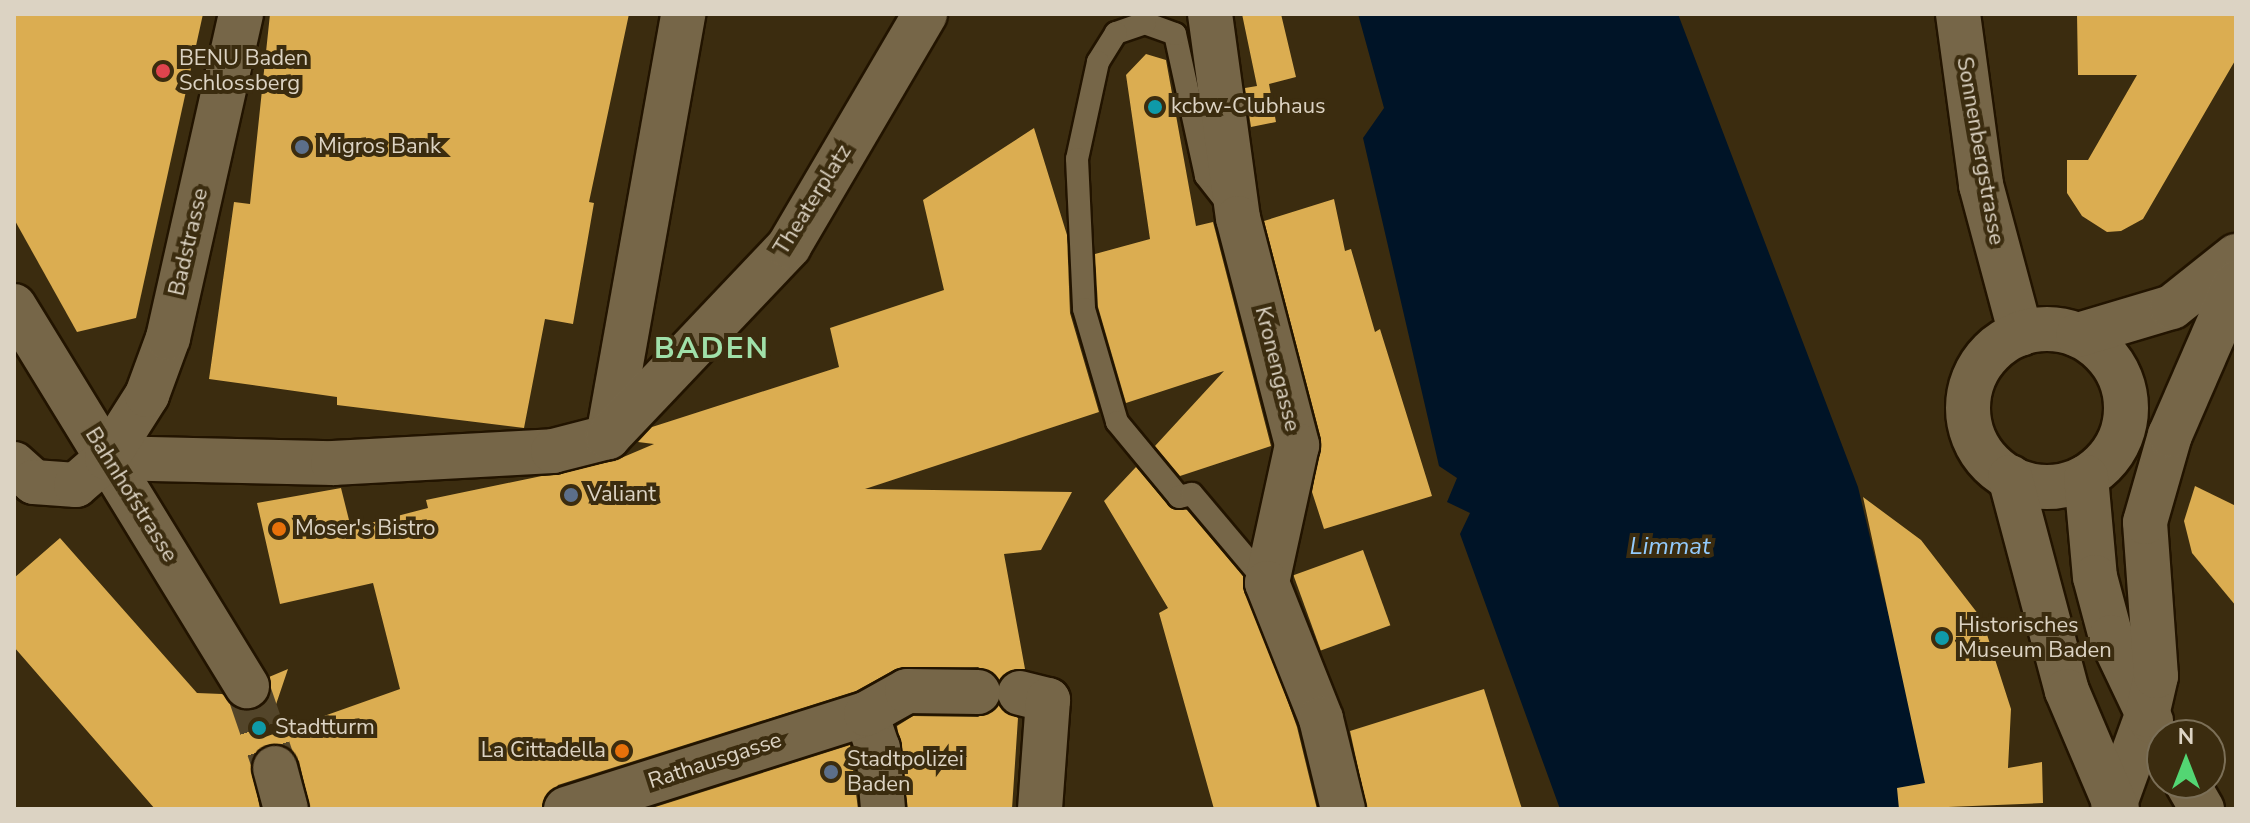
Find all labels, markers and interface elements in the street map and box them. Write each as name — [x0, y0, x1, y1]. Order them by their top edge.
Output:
place label: BENU Baden Schlossberg — [179, 45, 308, 96]
street label: Sonnenbergstrasse — [1950, 55, 2010, 247]
marker: BENU Baden Schlossberg — [154, 62, 172, 80]
place label: kcbw-Clubhaus — [1171, 94, 1326, 120]
marker: kcbw-Clubhaus — [1146, 98, 1164, 116]
place label: Migros Bank — [318, 134, 441, 160]
marker: Migros Bank — [293, 138, 311, 156]
street label: Theaterplatz — [769, 140, 857, 260]
street label: Badstrasse — [164, 186, 214, 298]
street label: Kronengasse — [1249, 304, 1305, 434]
district label: BADEN — [654, 331, 770, 367]
street label: Bahnhofstrasse — [79, 423, 183, 567]
place label: Valiant — [587, 482, 656, 508]
marker: Valiant — [562, 486, 580, 504]
place label: Moser's Bistro — [295, 516, 435, 542]
marker: Moser's Bistro — [270, 520, 288, 538]
water label: Limmat — [1630, 533, 1710, 561]
place label: Historisches Museum Baden — [1958, 612, 2112, 664]
marker: Historisches Museum Baden — [1933, 629, 1951, 647]
place label: Stadtturm — [275, 715, 375, 741]
marker: Stadtturm — [250, 719, 268, 737]
north arrow — [2146, 719, 2226, 799]
text: N — [2178, 722, 2194, 752]
street label: Rathausgasse — [645, 727, 785, 795]
place label: La Cittadella — [481, 738, 606, 764]
marker: La Cittadella — [613, 742, 631, 760]
place label: Stadtpolizei Baden — [847, 746, 964, 798]
marker: Stadtpolizei Baden — [822, 763, 840, 781]

